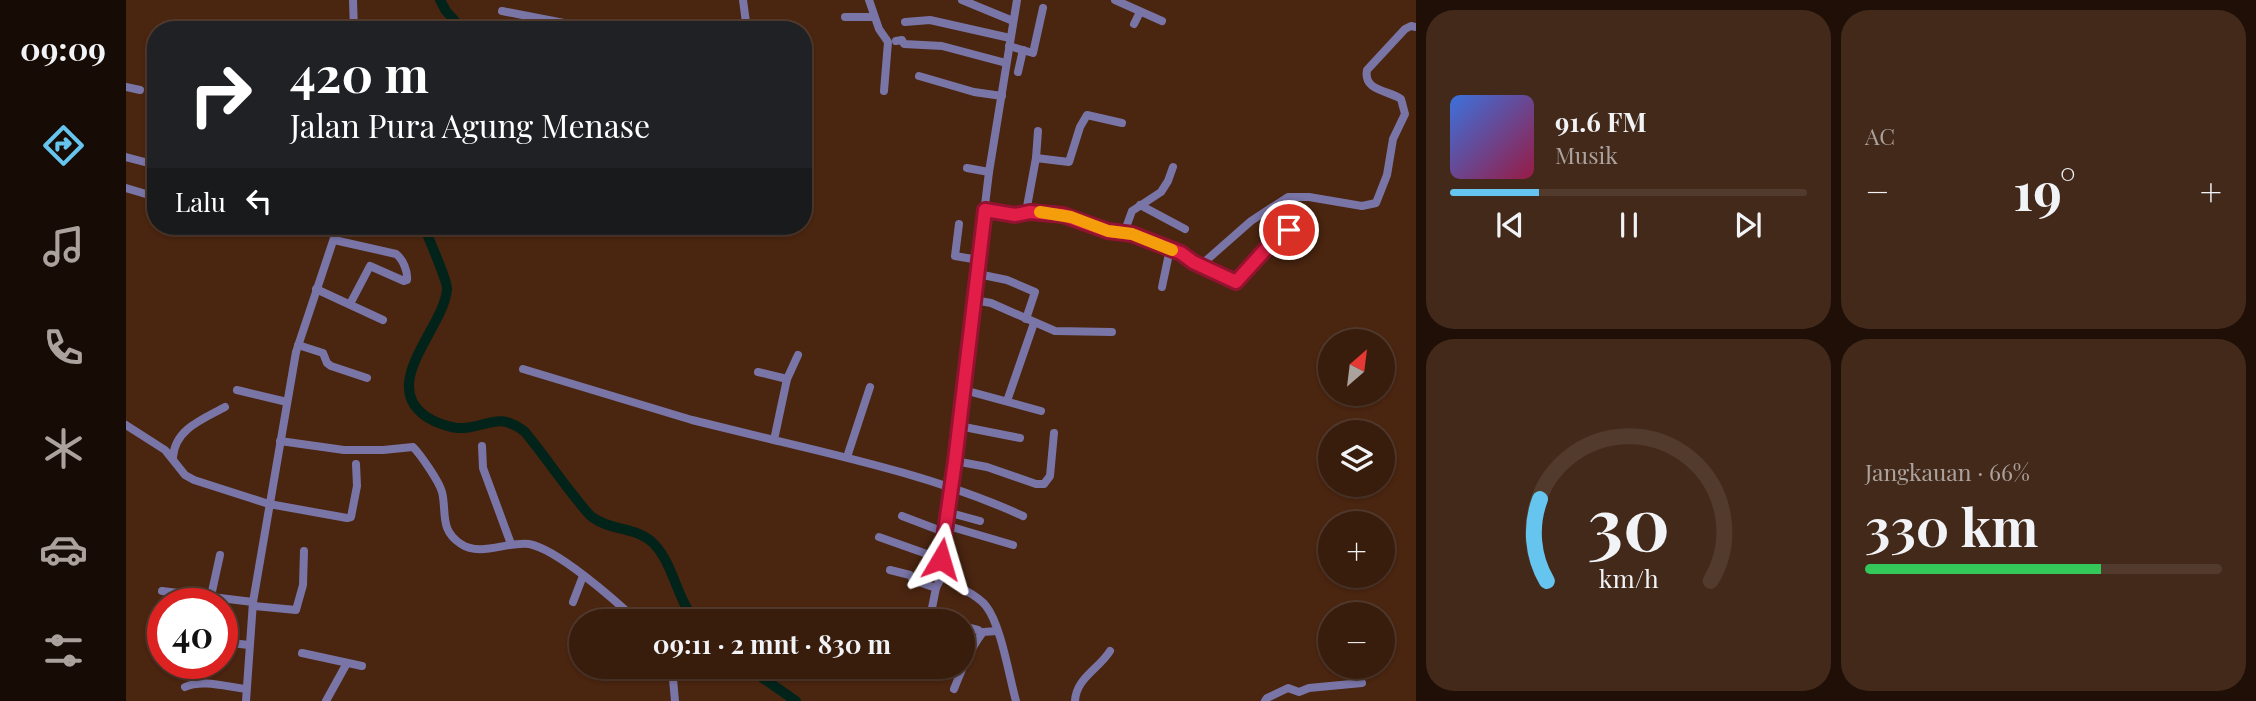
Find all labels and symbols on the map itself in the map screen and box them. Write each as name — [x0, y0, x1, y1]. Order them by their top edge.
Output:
pin — [1259, 200, 1319, 260]
north arrow — [1318, 329, 1395, 406]
position arrow — [904, 522, 978, 596]
speed limit sign: 40 — [147, 588, 238, 679]

